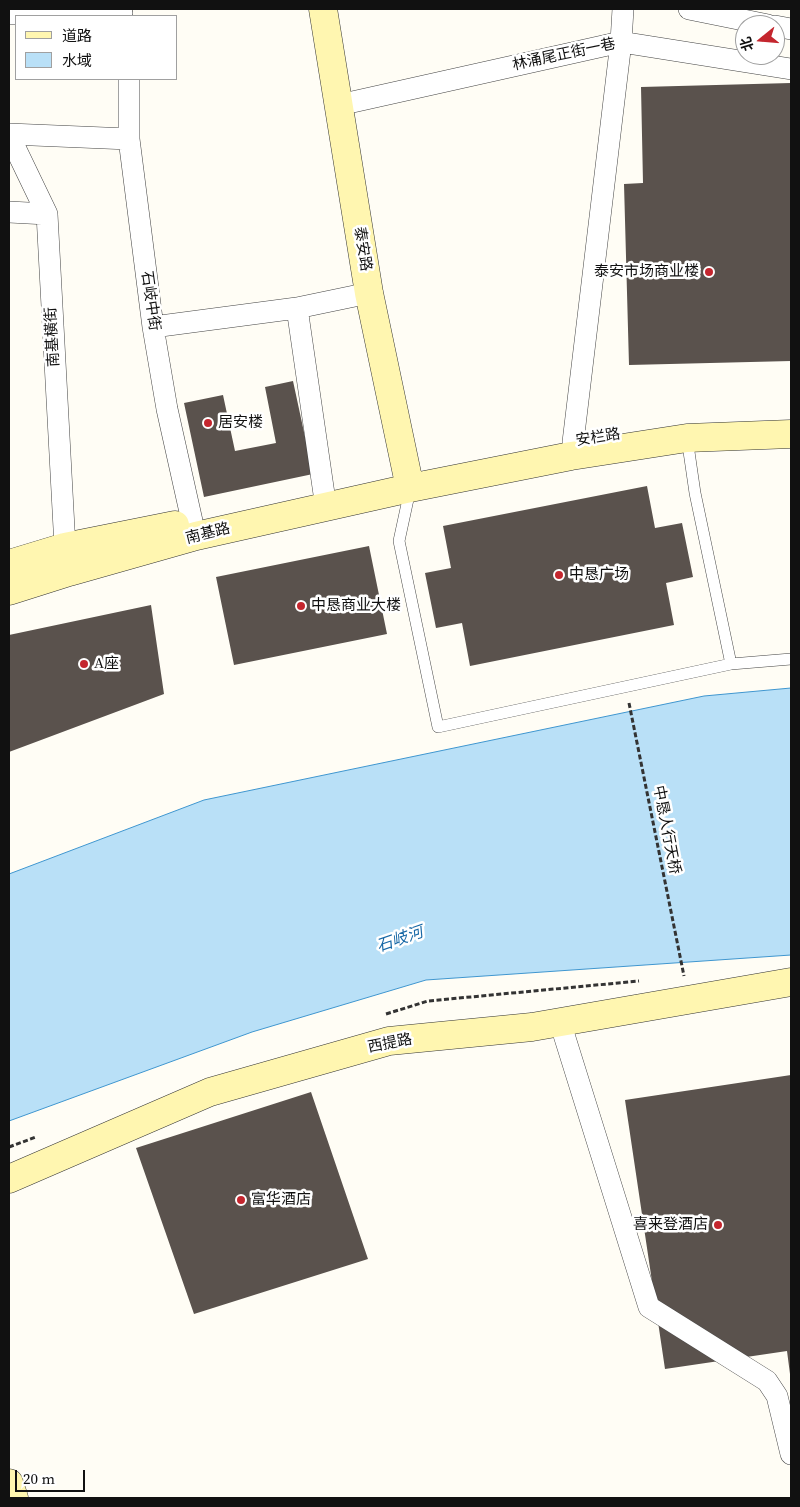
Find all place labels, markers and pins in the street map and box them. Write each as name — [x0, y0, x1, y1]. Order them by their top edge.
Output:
place label: 泰安市场商业楼 — [594, 263, 699, 281]
marker: 泰安市场商业楼 — [703, 266, 715, 278]
place label: 居安楼 — [218, 414, 263, 432]
marker: 居安楼 — [202, 417, 214, 429]
place label: 中恳广场 — [569, 566, 629, 584]
marker: 中恳广场 — [553, 569, 565, 581]
place label: 中恳商业大楼 — [311, 597, 401, 615]
marker: 中恳商业大楼 — [295, 600, 307, 612]
place label: A座 — [94, 655, 119, 673]
marker: A座 — [78, 658, 90, 670]
place label: 富华酒店 — [251, 1191, 311, 1209]
marker: 富华酒店 — [235, 1194, 247, 1206]
place label: 喜来登酒店 — [633, 1216, 708, 1234]
marker: 喜来登酒店 — [712, 1219, 724, 1231]

